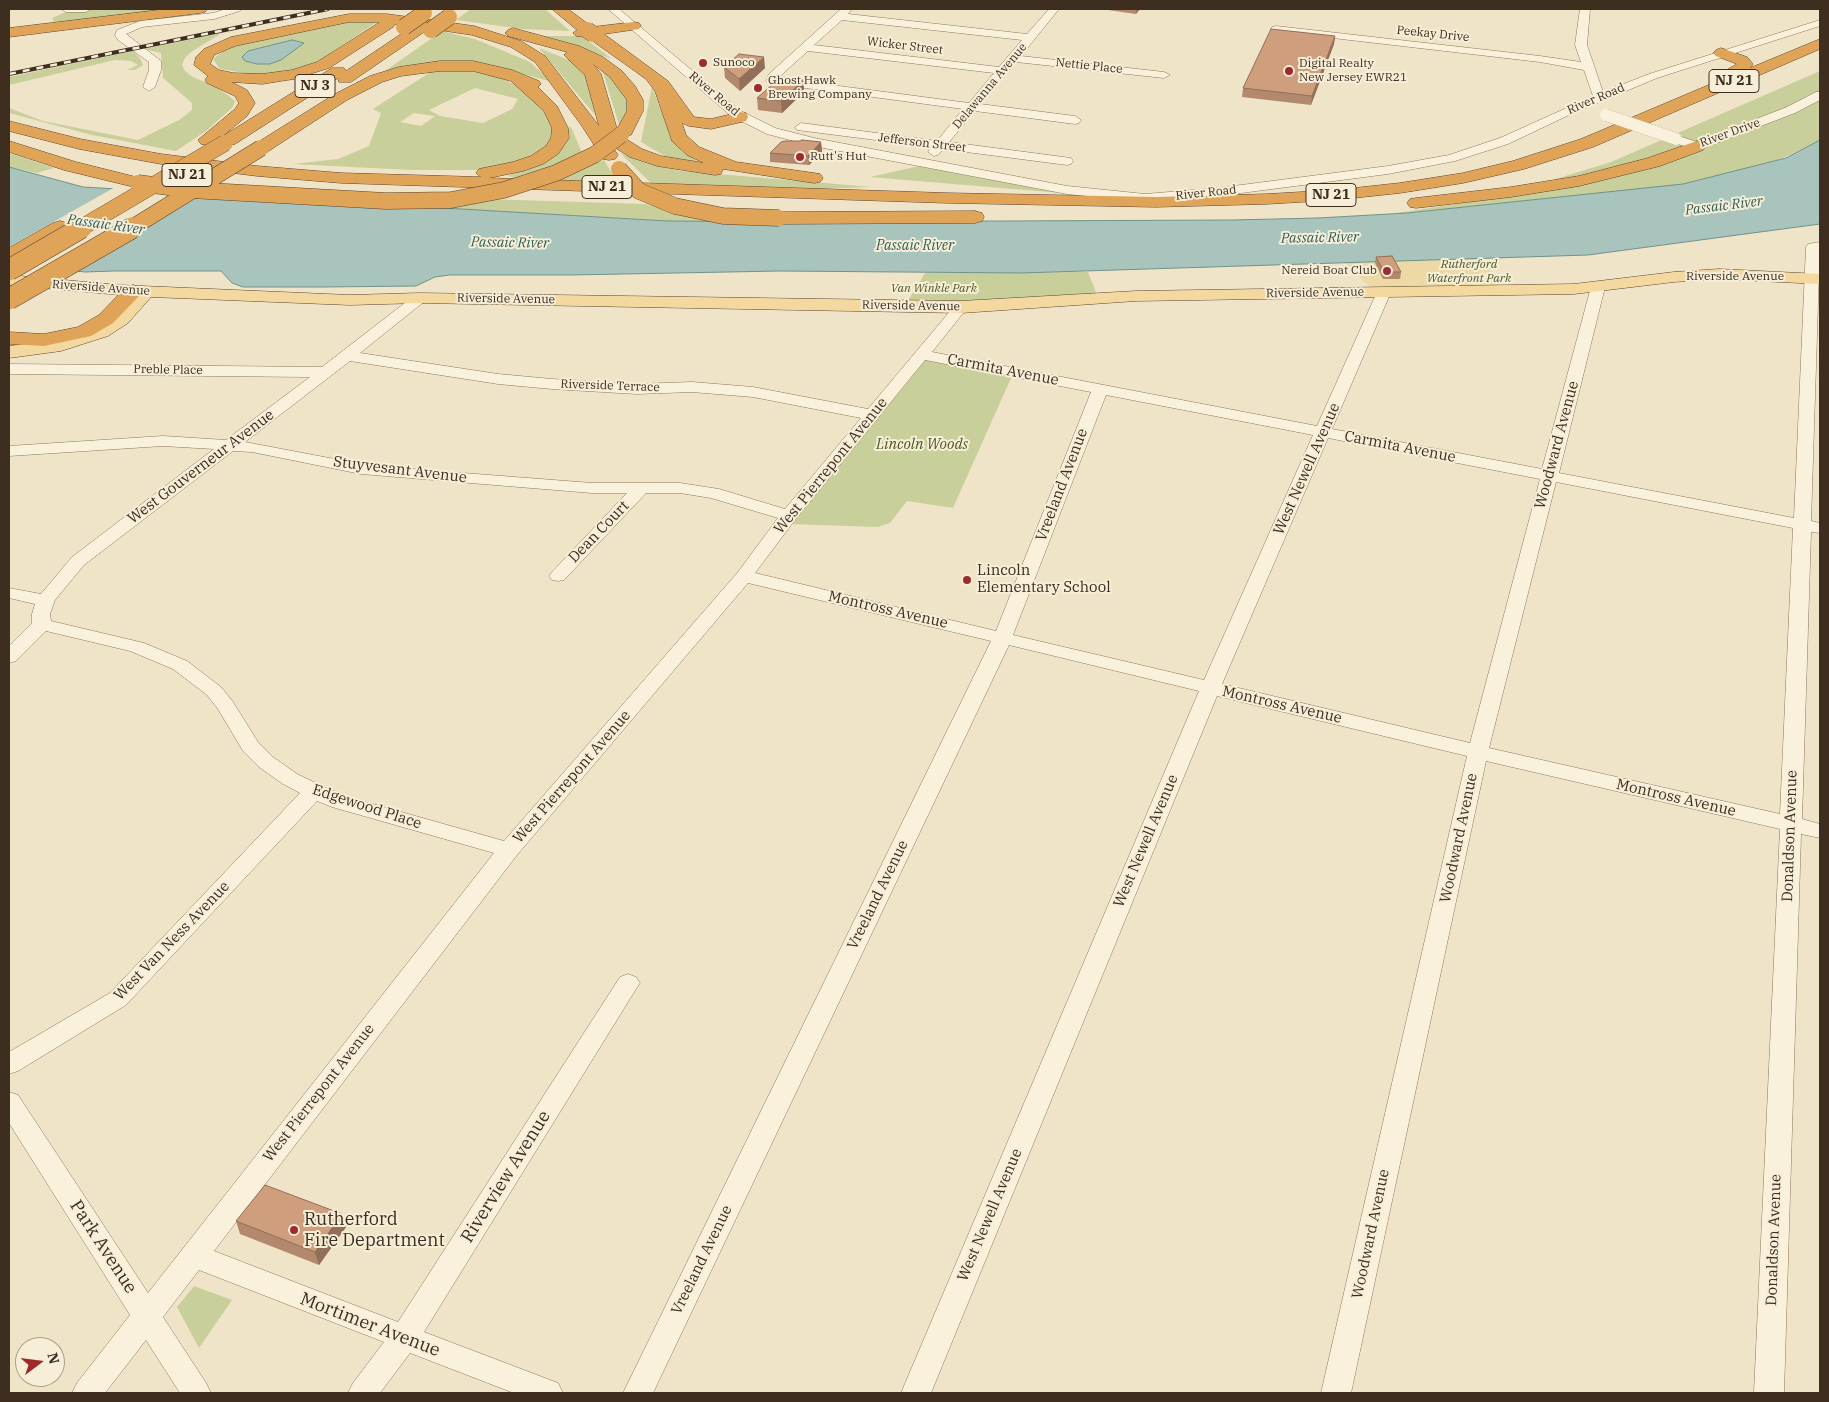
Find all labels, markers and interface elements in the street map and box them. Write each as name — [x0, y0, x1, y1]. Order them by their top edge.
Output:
street label: Peekay Drive — [1396, 23, 1470, 45]
street label: Wicker Street — [866, 34, 944, 58]
street label: Delawanna Avenue — [950, 40, 1030, 132]
street label: Nettie Place — [1055, 55, 1123, 77]
place label: Sunoco — [713, 56, 755, 70]
marker: Sunoco — [697, 57, 709, 69]
place label: Digital Realty New Jersey EWR21 — [1299, 57, 1407, 85]
marker: Digital Realty New Jersey EWR21 — [1283, 65, 1295, 77]
street label: River Road — [686, 69, 742, 119]
road number: NJ 21 — [1709, 70, 1759, 92]
road number: NJ 3 — [295, 74, 335, 98]
place label: Ghost Hawk Brewing Company — [768, 74, 872, 102]
street label: River Road — [1565, 80, 1627, 118]
marker: Ghost Hawk Brewing Company — [752, 82, 764, 94]
street label: River Drive — [1698, 115, 1762, 151]
street label: Jefferson Street — [877, 130, 967, 156]
place label: Rutt's Hut — [810, 150, 867, 164]
marker: Rutt's Hut — [794, 151, 806, 163]
road number: NJ 21 — [162, 164, 212, 186]
road number: NJ 21 — [582, 176, 632, 198]
street label: River Road — [1175, 183, 1237, 203]
road number: NJ 21 — [1306, 184, 1356, 206]
water label: Passaic River — [1684, 193, 1764, 219]
water label: Passaic River — [66, 211, 146, 239]
water label: Passaic River — [1281, 229, 1359, 247]
water label: Passaic River — [471, 234, 549, 252]
water label: Passaic River — [876, 238, 954, 254]
park label: Rutherford Waterfront Park — [1427, 258, 1511, 286]
place label: Nereid Boat Club — [1281, 264, 1377, 278]
marker: Nereid Boat Club — [1381, 265, 1393, 277]
street label: Riverside Avenue — [1686, 270, 1784, 284]
street label: Riverside Avenue — [52, 277, 150, 299]
park label: Van Winkle Park — [891, 282, 977, 296]
street label: Riverside Avenue — [1266, 285, 1364, 301]
street label: Riverside Avenue — [457, 291, 555, 307]
street label: Riverside Avenue — [862, 298, 960, 314]
street label: Carmita Avenue — [946, 350, 1060, 390]
street label: Preble Place — [133, 362, 203, 378]
street label: Riverside Terrace — [560, 377, 660, 395]
street label: Woodward Avenue — [1531, 379, 1583, 511]
street label: West Pierrepont Avenue — [770, 394, 892, 538]
street label: West Newell Avenue — [1270, 400, 1344, 538]
street label: West Gouverneur Avenue — [124, 406, 278, 528]
street label: Vreeland Avenue — [1032, 426, 1092, 544]
street label: Carmita Avenue — [1343, 427, 1457, 467]
park label: Lincoln Woods — [876, 436, 968, 454]
street label: Stuyvesant Avenue — [332, 453, 468, 487]
street label: Dean Court — [565, 497, 633, 567]
place label: Lincoln Elementary School — [977, 562, 1111, 597]
marker: Lincoln Elementary School — [961, 574, 973, 586]
street label: Montross Avenue — [826, 587, 950, 633]
street label: Montross Avenue — [1220, 682, 1344, 728]
street label: West Pierrepont Avenue — [509, 707, 635, 847]
street label: Donaldson Avenue — [1779, 770, 1801, 902]
street label: West Newell Avenue — [1110, 772, 1182, 910]
street label: Woodward Avenue — [1436, 772, 1482, 904]
street label: Montross Avenue — [1614, 775, 1738, 821]
street label: Edgewood Place — [310, 781, 424, 833]
street label: Vreeland Avenue — [844, 837, 912, 953]
street label: West Van Ness Avenue — [110, 878, 234, 1004]
street label: West Pierrepont Avenue — [260, 1020, 378, 1166]
street label: Riverview Avenue — [457, 1107, 555, 1247]
street label: West Newell Avenue — [954, 1146, 1026, 1284]
street label: Woodward Avenue — [1348, 1168, 1394, 1300]
street label: Donaldson Avenue — [1763, 1174, 1785, 1306]
street label: Park Avenue — [65, 1196, 141, 1298]
street label: Vreeland Avenue — [668, 1202, 736, 1318]
place label: Rutherford Fire Department — [304, 1209, 445, 1252]
marker: Rutherford Fire Department — [288, 1224, 300, 1236]
street label: Mortimer Avenue — [297, 1288, 443, 1362]
north arrow — [15, 1337, 65, 1387]
text: N — [43, 1351, 64, 1366]

